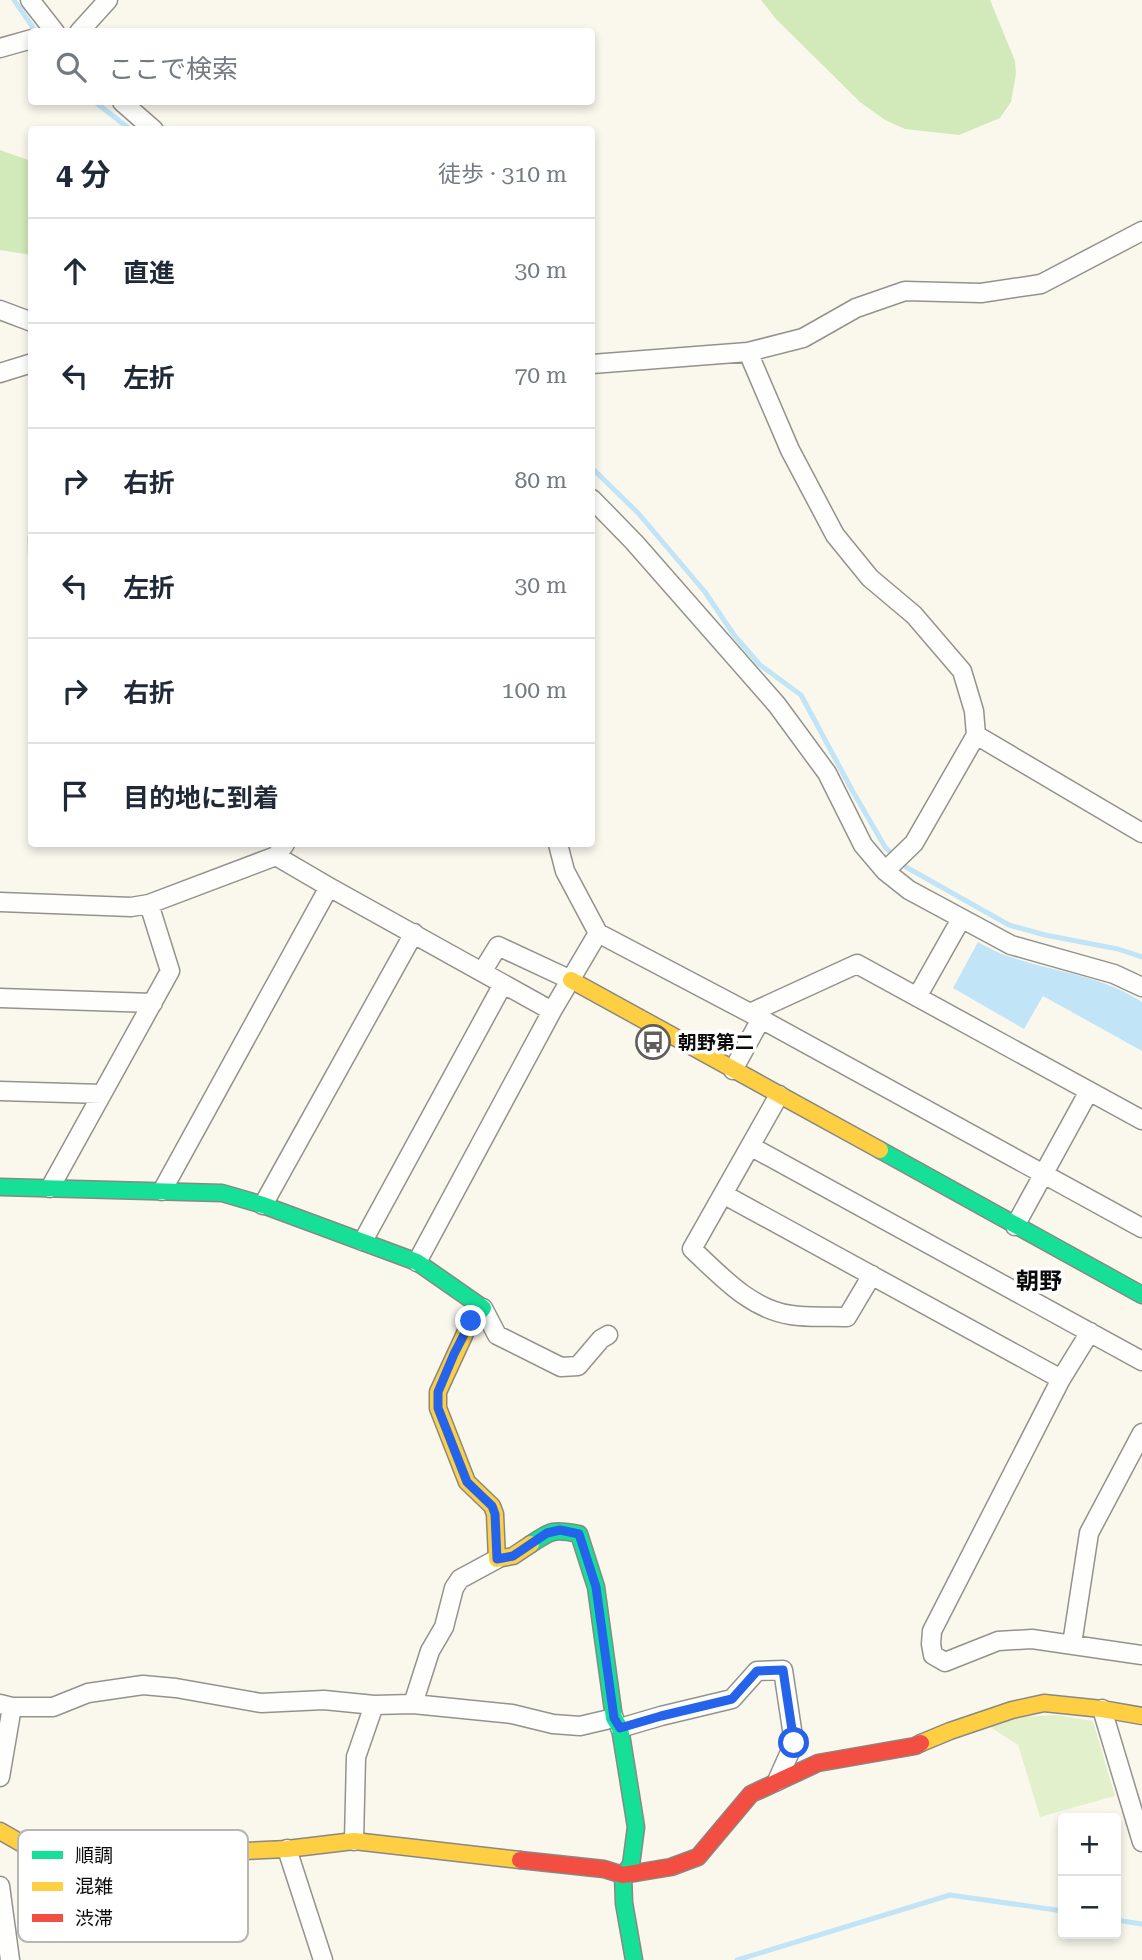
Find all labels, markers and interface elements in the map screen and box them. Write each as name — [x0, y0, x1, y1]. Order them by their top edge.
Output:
search box — [28, 28, 595, 105]
icon: search — [52, 48, 90, 86]
text: ここで検索 — [108, 54, 238, 84]
text: 4 分 — [56, 157, 110, 192]
text: 徒歩 · 310 m — [438, 161, 567, 188]
icon: ahead — [56, 252, 94, 290]
text: 30 m — [514, 257, 567, 284]
text: 直進 — [123, 258, 175, 288]
icon: left — [56, 357, 94, 395]
text: 70 m — [514, 362, 567, 389]
text: 左折 — [123, 363, 175, 393]
icon: right — [56, 462, 94, 500]
text: 80 m — [514, 467, 567, 494]
text: 右折 — [123, 468, 175, 498]
icon: left — [56, 567, 94, 605]
text: 30 m — [514, 572, 567, 599]
text: 左折 — [123, 573, 175, 603]
icon: right — [56, 672, 94, 710]
text: 100 m — [502, 677, 567, 704]
text: 右折 — [123, 678, 175, 708]
icon: arrive — [56, 777, 94, 815]
text: 目的地に到着 — [123, 783, 279, 813]
bus stop icon: 朝野第二 — [634, 1023, 672, 1061]
place label: 朝野第二 — [678, 1031, 754, 1054]
district label: 朝野 — [1016, 1268, 1062, 1295]
route end — [455, 1305, 486, 1336]
route start — [778, 1727, 809, 1758]
map controls — [1058, 1813, 1121, 1939]
button: + — [1058, 1813, 1121, 1876]
legend — [18, 1830, 248, 1942]
text: 順調 — [75, 1844, 113, 1867]
text: 混雑 — [75, 1875, 113, 1898]
button: − — [1058, 1876, 1121, 1939]
text: 渋滞 — [75, 1907, 113, 1930]

